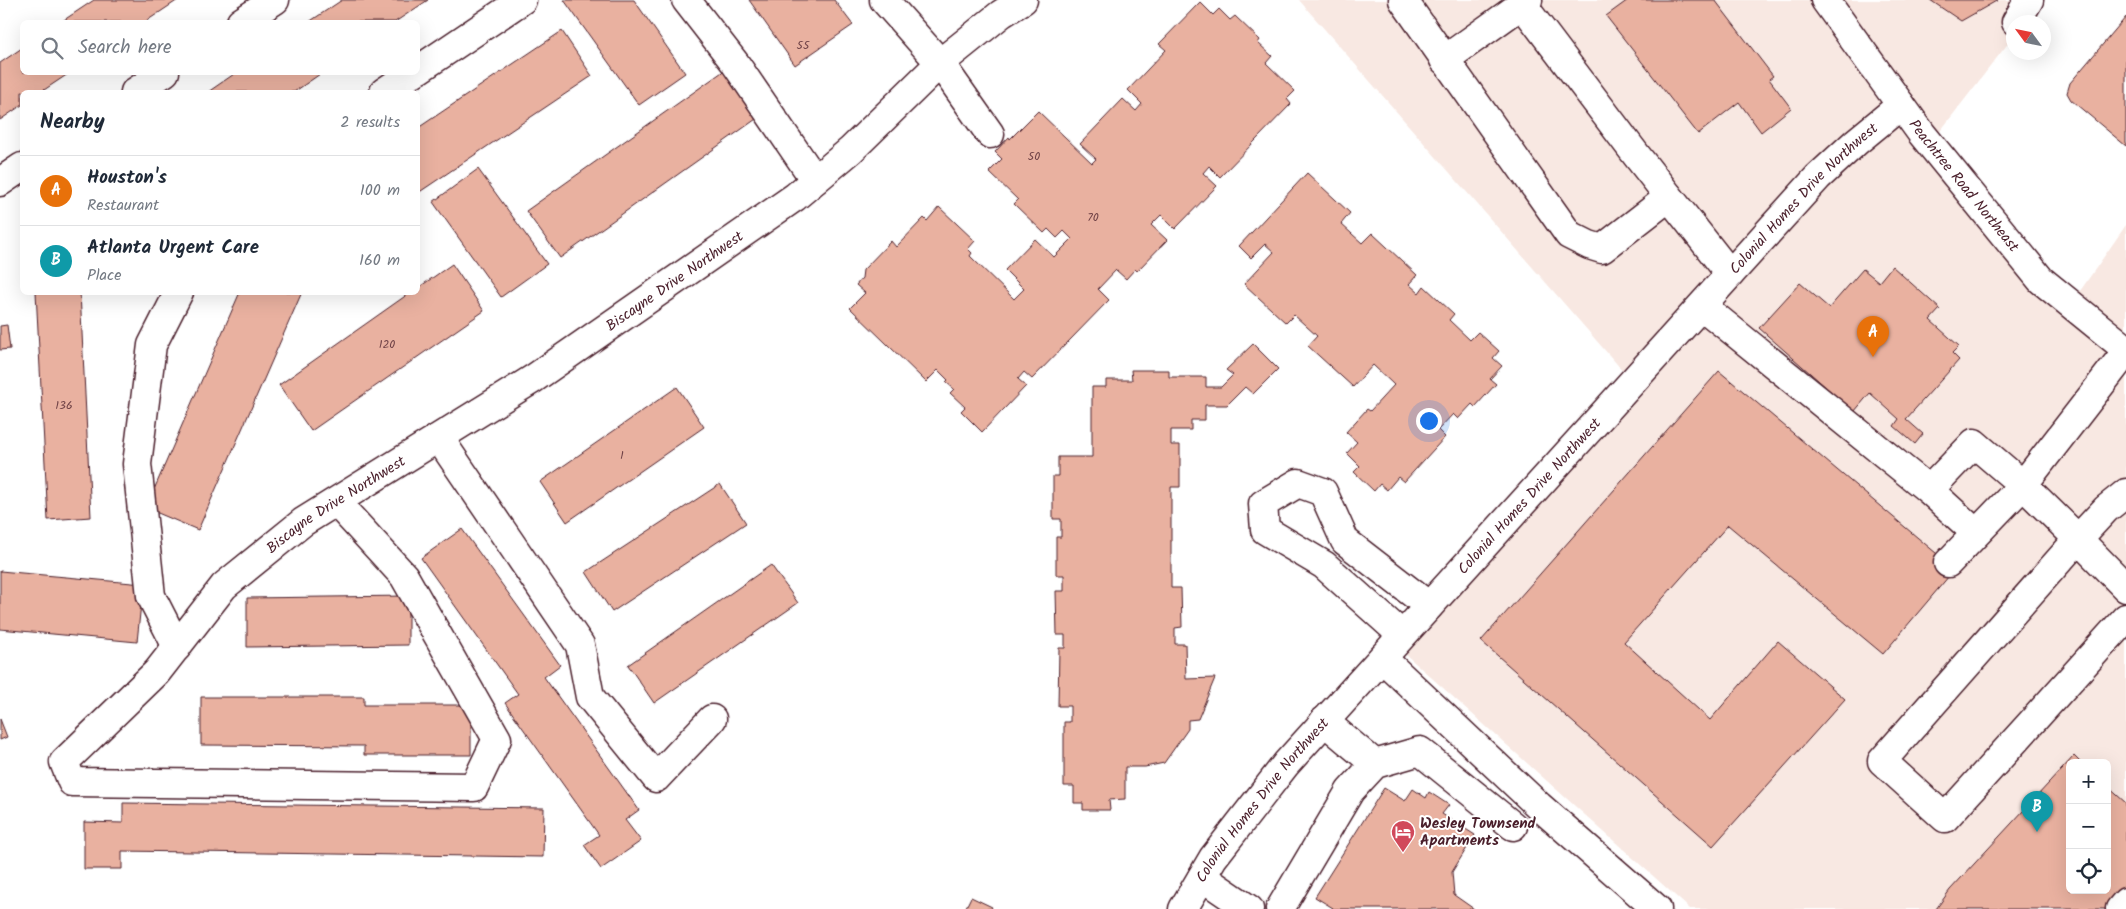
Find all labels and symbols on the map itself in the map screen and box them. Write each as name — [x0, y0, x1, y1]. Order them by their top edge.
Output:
north arrow — [2006, 15, 2051, 60]
house number: 55 — [797, 36, 811, 55]
street label: Peachtree Road Northeast — [1902, 115, 2025, 258]
street label: Colonial Homes Drive Northwest — [1724, 117, 1884, 280]
house number: 50 — [1028, 147, 1040, 166]
house number: 70 — [1087, 208, 1099, 227]
street label: Biscayne Drive Northwest — [601, 225, 749, 338]
pin: A — [1857, 316, 1889, 357]
house number: 120 — [379, 335, 395, 354]
house number: 136 — [55, 396, 73, 415]
your location — [1416, 408, 1442, 434]
street label: Colonial Homes Drive Northwest — [1452, 413, 1608, 581]
house number: 1 — [620, 446, 624, 465]
street label: Biscayne Drive Northwest — [261, 450, 411, 560]
street label: Colonial Homes Drive Northwest — [1190, 713, 1336, 887]
pin: B — [2021, 791, 2053, 832]
place label: Wesley Townsend Apartments — [1420, 812, 1537, 853]
hotel icon: Wesley Townsend Apartments — [1390, 819, 1416, 853]

